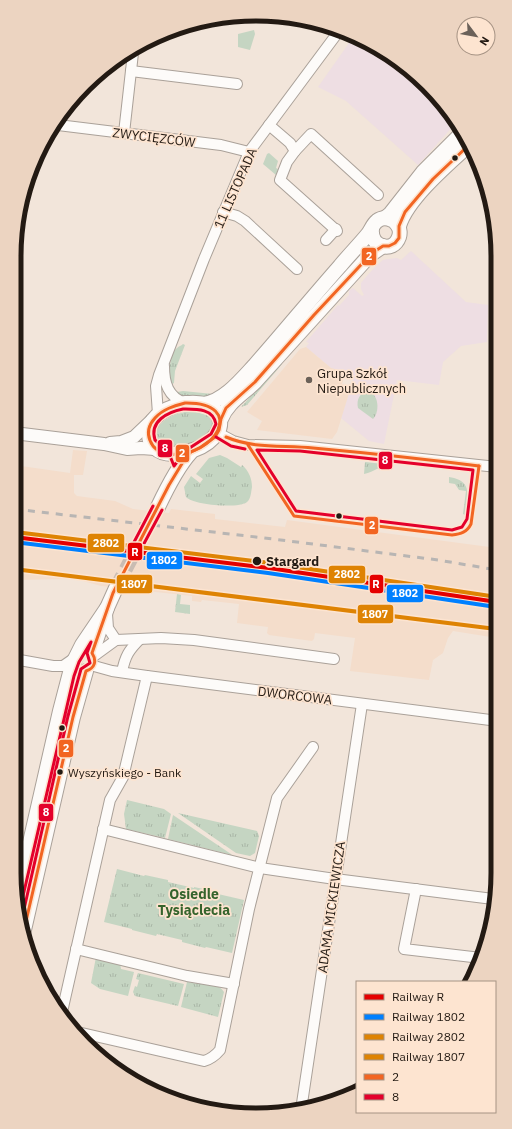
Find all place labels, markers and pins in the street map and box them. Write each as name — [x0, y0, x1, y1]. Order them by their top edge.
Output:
unlabelled marker — [450, 153, 460, 163]
place label: Grupa Szkół Niepublicznych — [317, 365, 406, 397]
marker: Grupa Szkół Niepublicznych — [304, 375, 314, 385]
unlabelled marker — [334, 511, 344, 521]
place label: Stargard — [266, 553, 319, 570]
marker: Stargard — [251, 555, 263, 567]
unlabelled marker — [57, 723, 67, 733]
place label: Wyszyńskiego - Bank — [68, 765, 182, 780]
marker: Wyszyńskiego - Bank — [55, 767, 65, 777]

